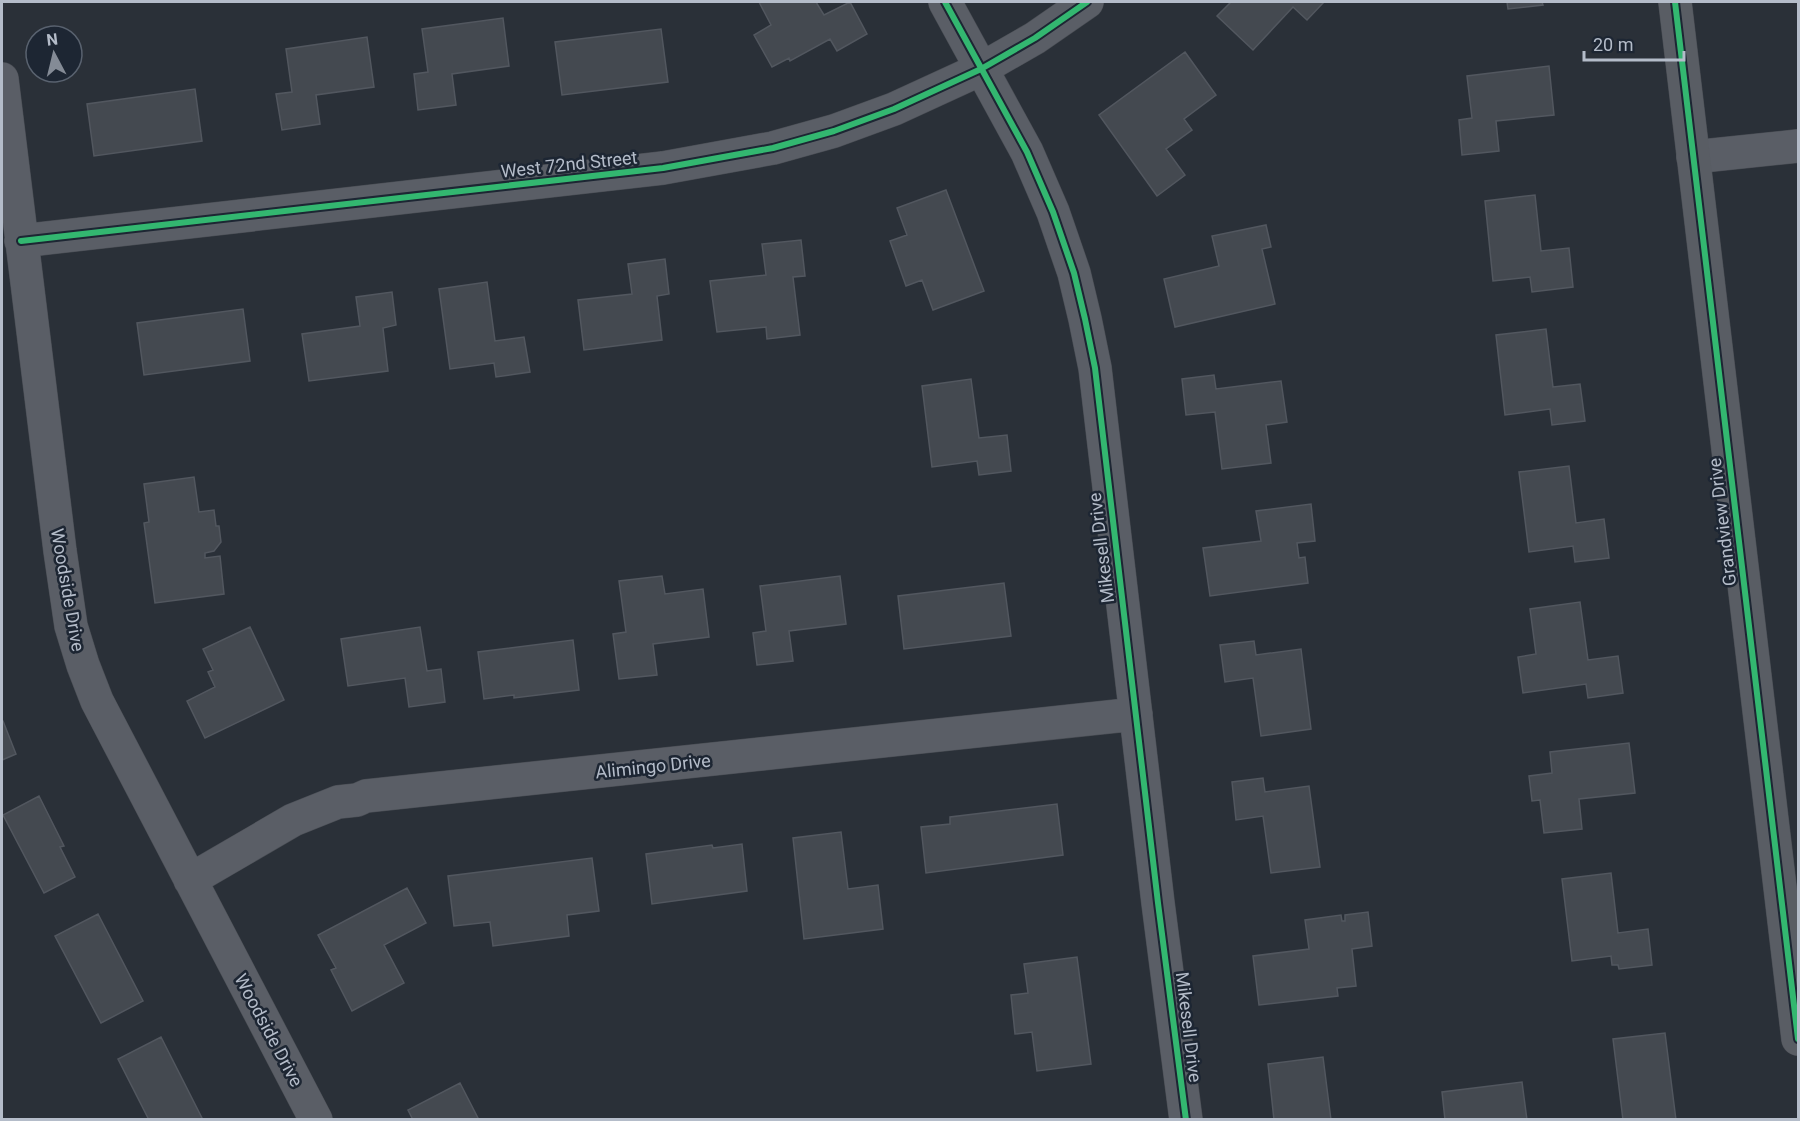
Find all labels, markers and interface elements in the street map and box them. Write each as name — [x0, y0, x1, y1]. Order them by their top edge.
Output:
north arrow — [24, 24, 84, 84]
scale bar — [1584, 24, 1684, 62]
text: N — [45, 29, 59, 50]
text: 20 m — [1593, 34, 1633, 55]
street label: West 72nd Street — [500, 146, 638, 182]
street label: Grandview Drive — [1704, 457, 1740, 587]
street label: Mikesell Drive — [1084, 492, 1118, 604]
street label: Woodside Drive — [47, 527, 89, 653]
street label: Alimingo Drive — [594, 750, 712, 782]
street label: Woodside Drive — [230, 970, 308, 1090]
street label: Mikesell Drive — [1172, 971, 1206, 1083]

